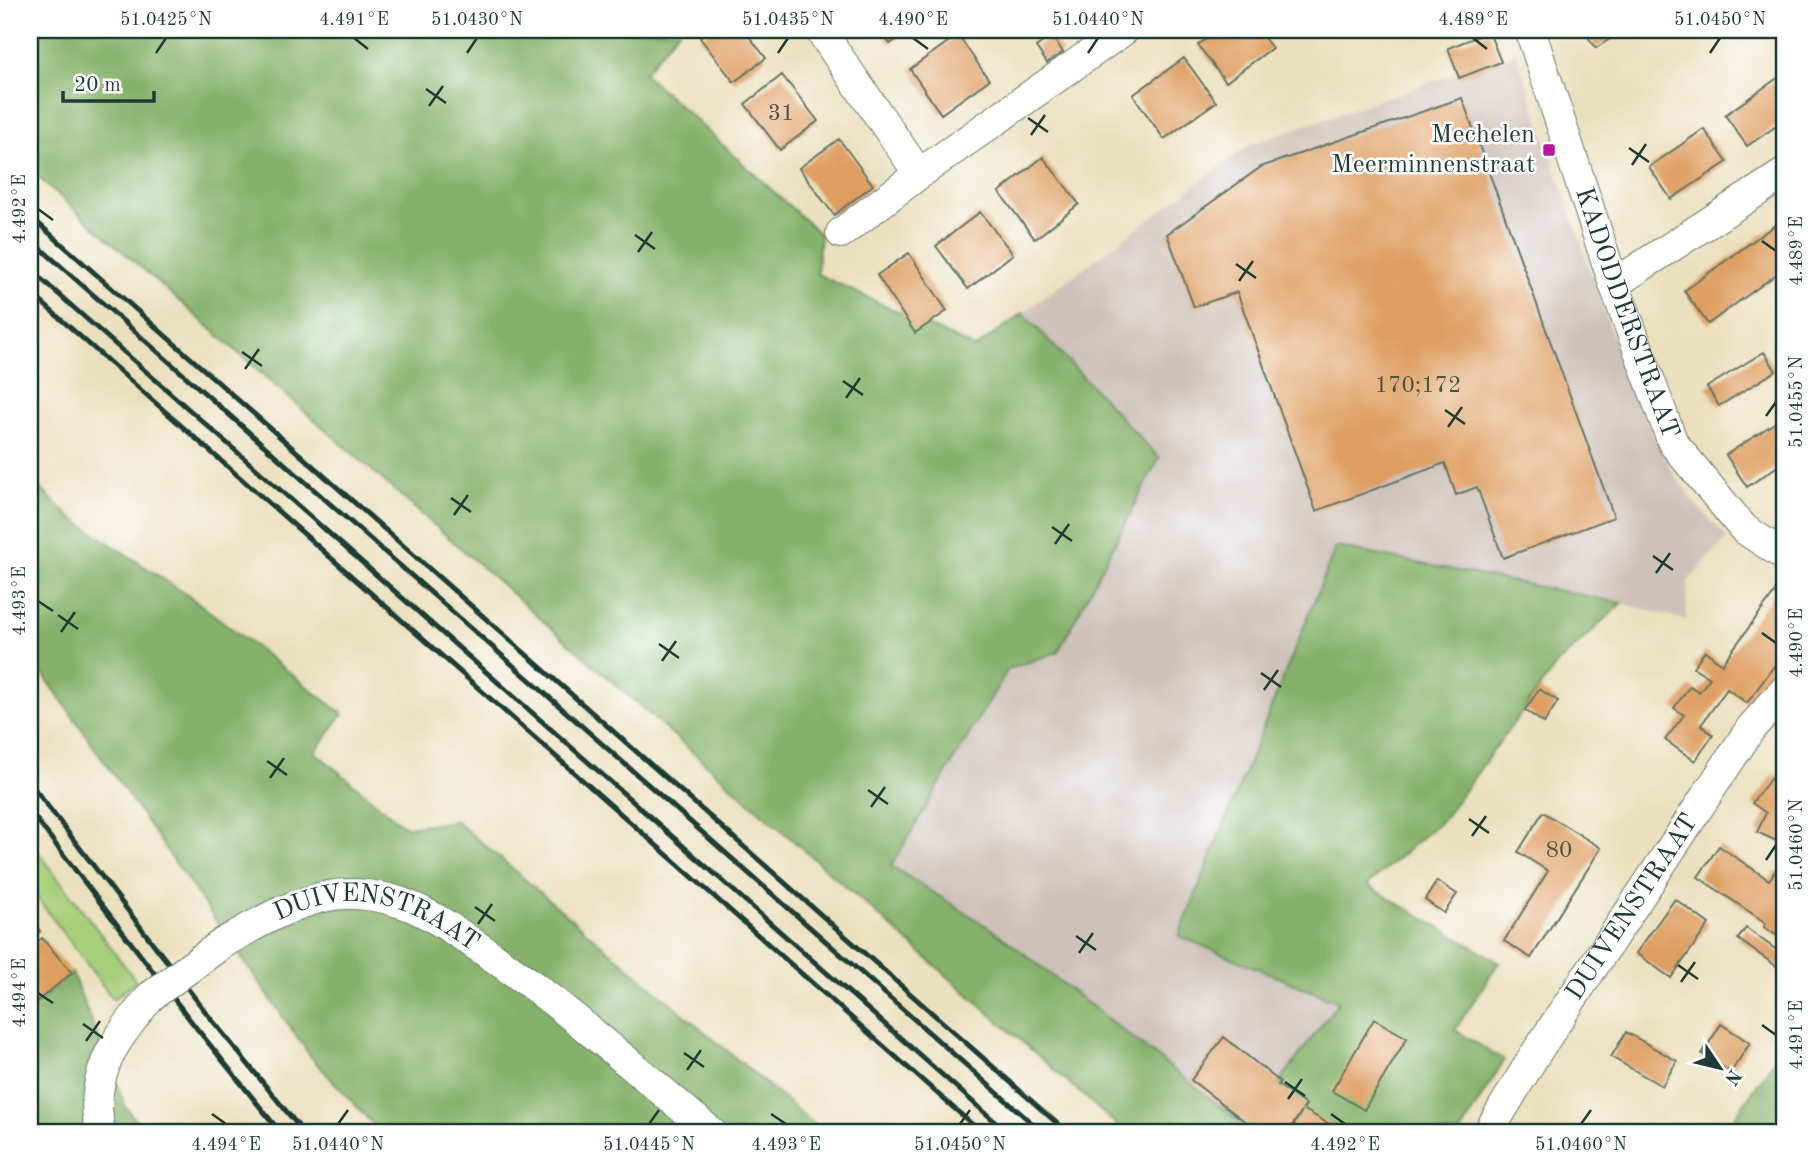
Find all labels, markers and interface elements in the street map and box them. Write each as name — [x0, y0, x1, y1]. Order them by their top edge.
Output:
text: 51.0425°N — [120, 11, 212, 29]
text: 4.491°E — [319, 11, 389, 29]
text: 51.0430°N — [431, 11, 523, 29]
text: 51.0435°N — [742, 11, 834, 29]
text: 4.490°E — [878, 11, 948, 29]
text: 51.0440°N — [1052, 11, 1144, 29]
text: 4.489°E — [1438, 11, 1508, 29]
text: 51.0450°N — [1674, 11, 1766, 29]
scale bar — [63, 60, 154, 104]
text: 20 m — [74, 75, 121, 96]
house number: 31 — [768, 102, 794, 125]
place label: Mechelen Meerminnenstraat — [1331, 122, 1535, 178]
marker: Mechelen Meerminnenstraat — [1541, 142, 1557, 158]
text: 4.492°E — [11, 174, 29, 244]
street label: KADODDERSTRAAT — [1570, 184, 1683, 442]
text: 4.489°E — [1788, 216, 1806, 286]
text: 51.0455°N — [1788, 356, 1806, 448]
house number: 170;172 — [1375, 374, 1461, 397]
text: 4.493°E — [11, 566, 29, 636]
text: 4.490°E — [1788, 608, 1806, 678]
text: 51.0460°N — [1788, 799, 1806, 891]
street label: DUIVENSTRAAT — [1562, 810, 1703, 1005]
house number: 80 — [1546, 839, 1572, 862]
street label: DUIVENSTRAAT — [270, 881, 484, 956]
text: 4.494°E — [11, 958, 29, 1028]
text: 4.491°E — [1788, 1000, 1806, 1070]
north arrow — [1686, 1034, 1756, 1104]
text: N — [1720, 1065, 1744, 1088]
text: 4.494°E — [191, 1136, 261, 1154]
text: 51.0440°N — [292, 1136, 384, 1154]
text: 51.0445°N — [603, 1136, 695, 1154]
text: 4.493°E — [751, 1136, 821, 1154]
text: 51.0450°N — [914, 1136, 1006, 1154]
text: 4.492°E — [1310, 1136, 1380, 1154]
text: 51.0460°N — [1535, 1136, 1627, 1154]

